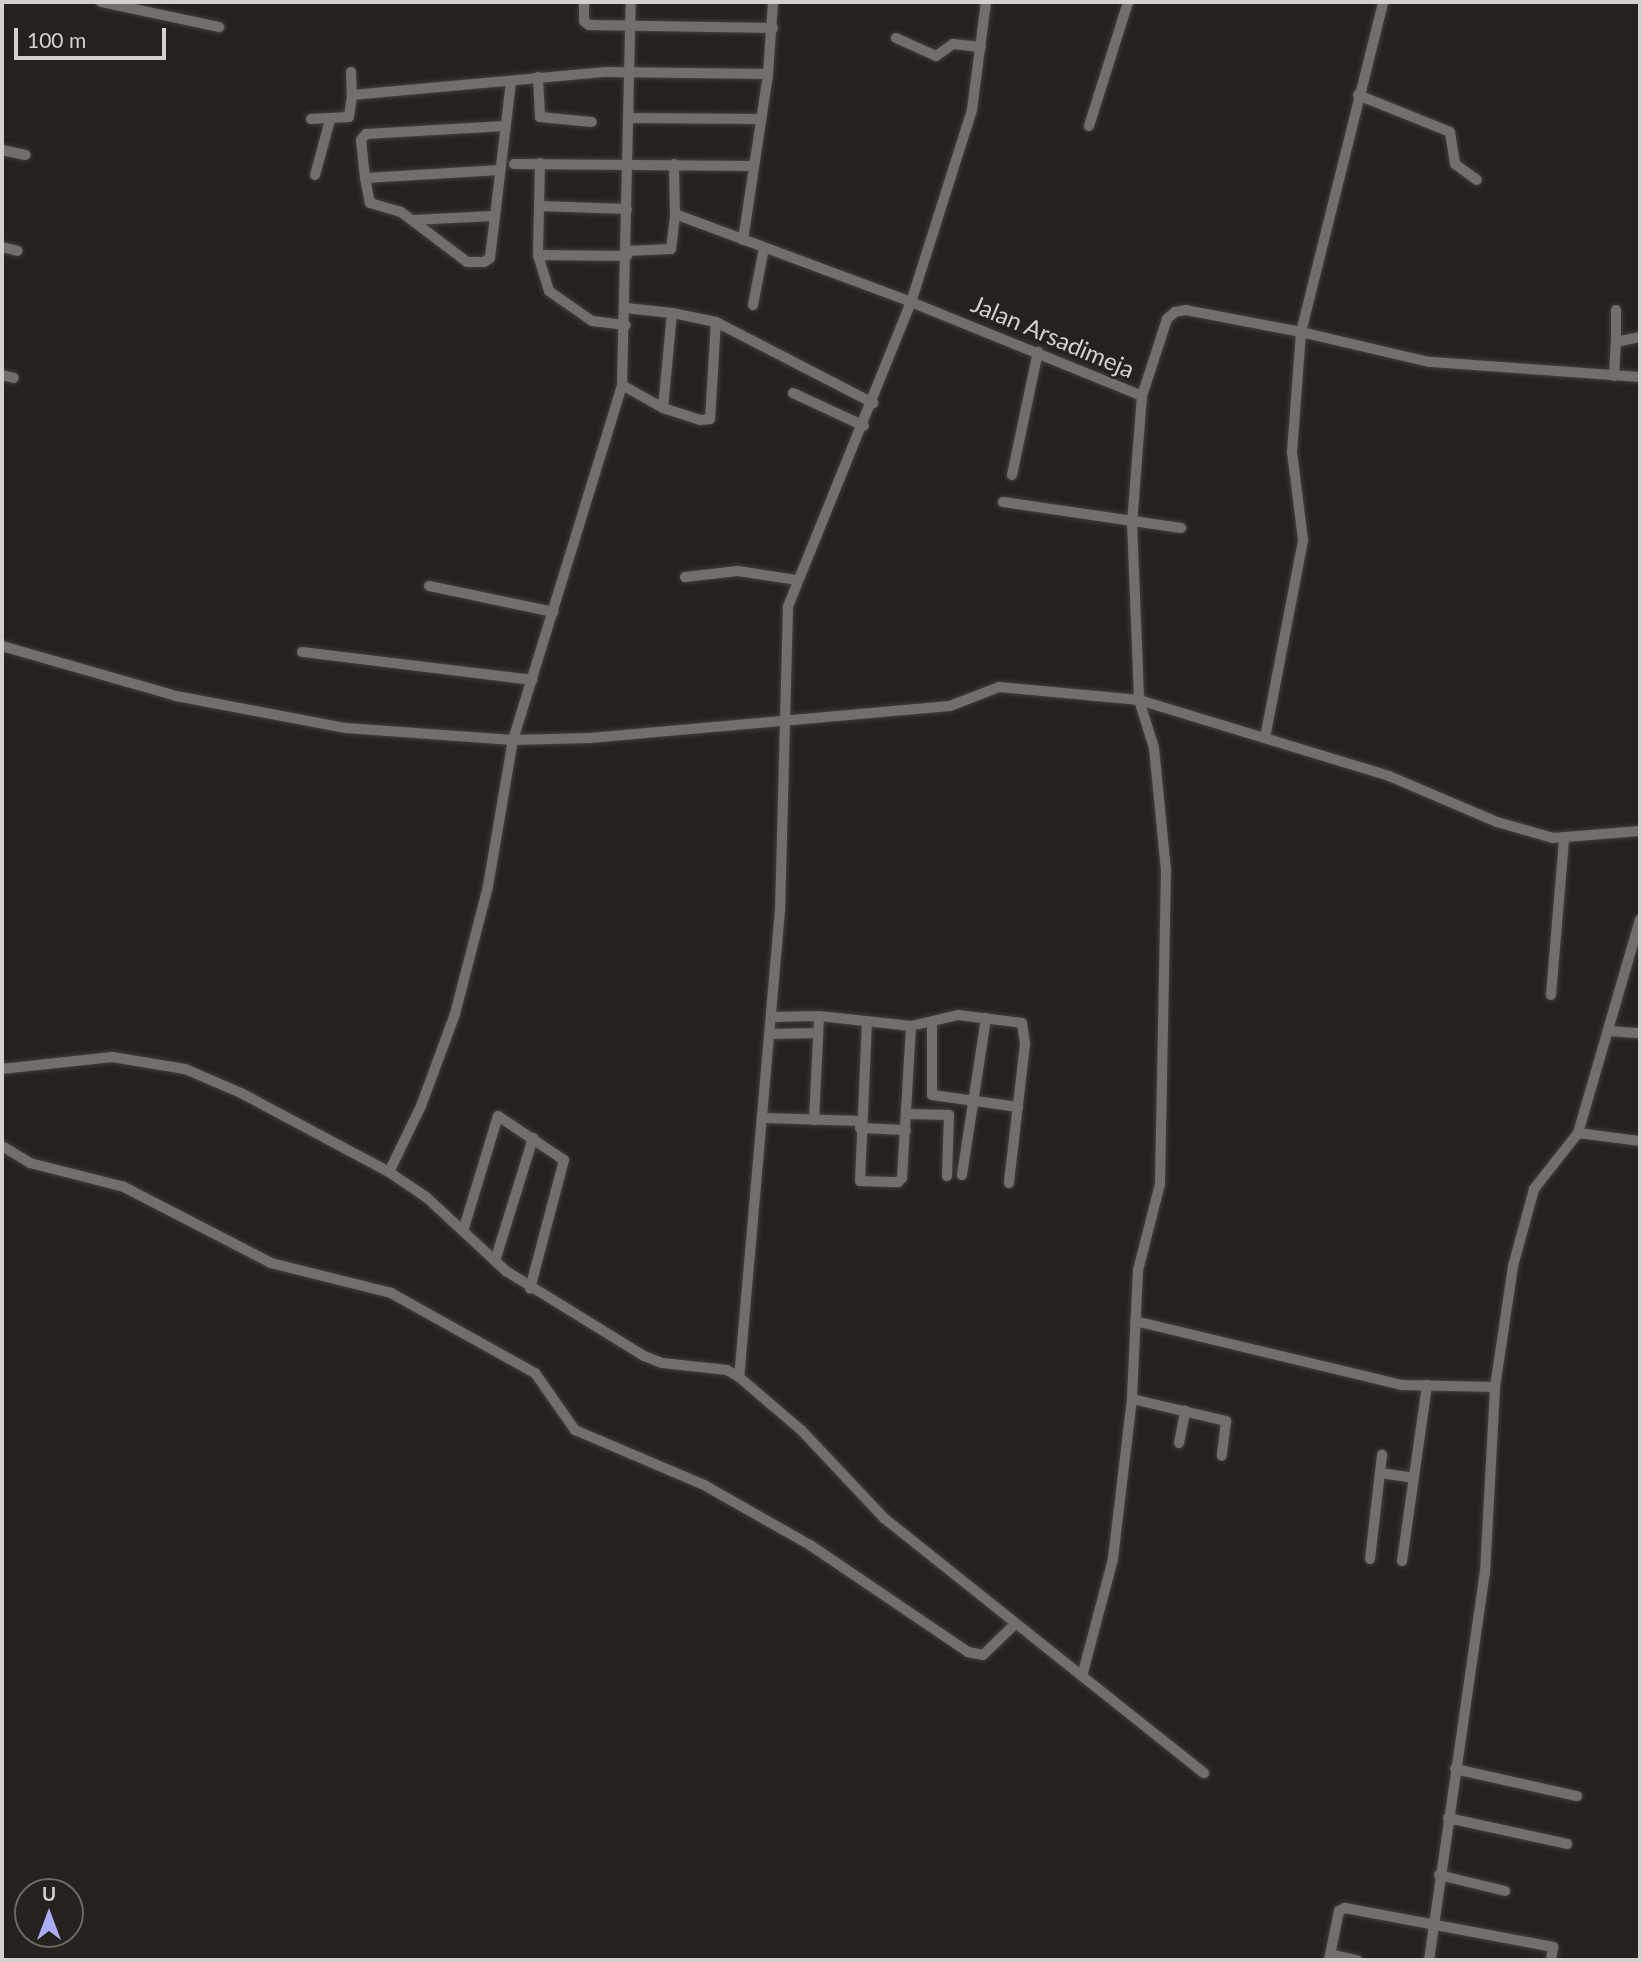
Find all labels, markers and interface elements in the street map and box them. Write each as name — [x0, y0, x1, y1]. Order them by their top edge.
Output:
scale bar — [18, 14, 170, 58]
text: 100 m — [27, 27, 86, 52]
street label: Jalan Arsadimeja — [967, 289, 1139, 383]
north arrow — [14, 1878, 84, 1948]
text: U — [42, 1882, 56, 1905]

